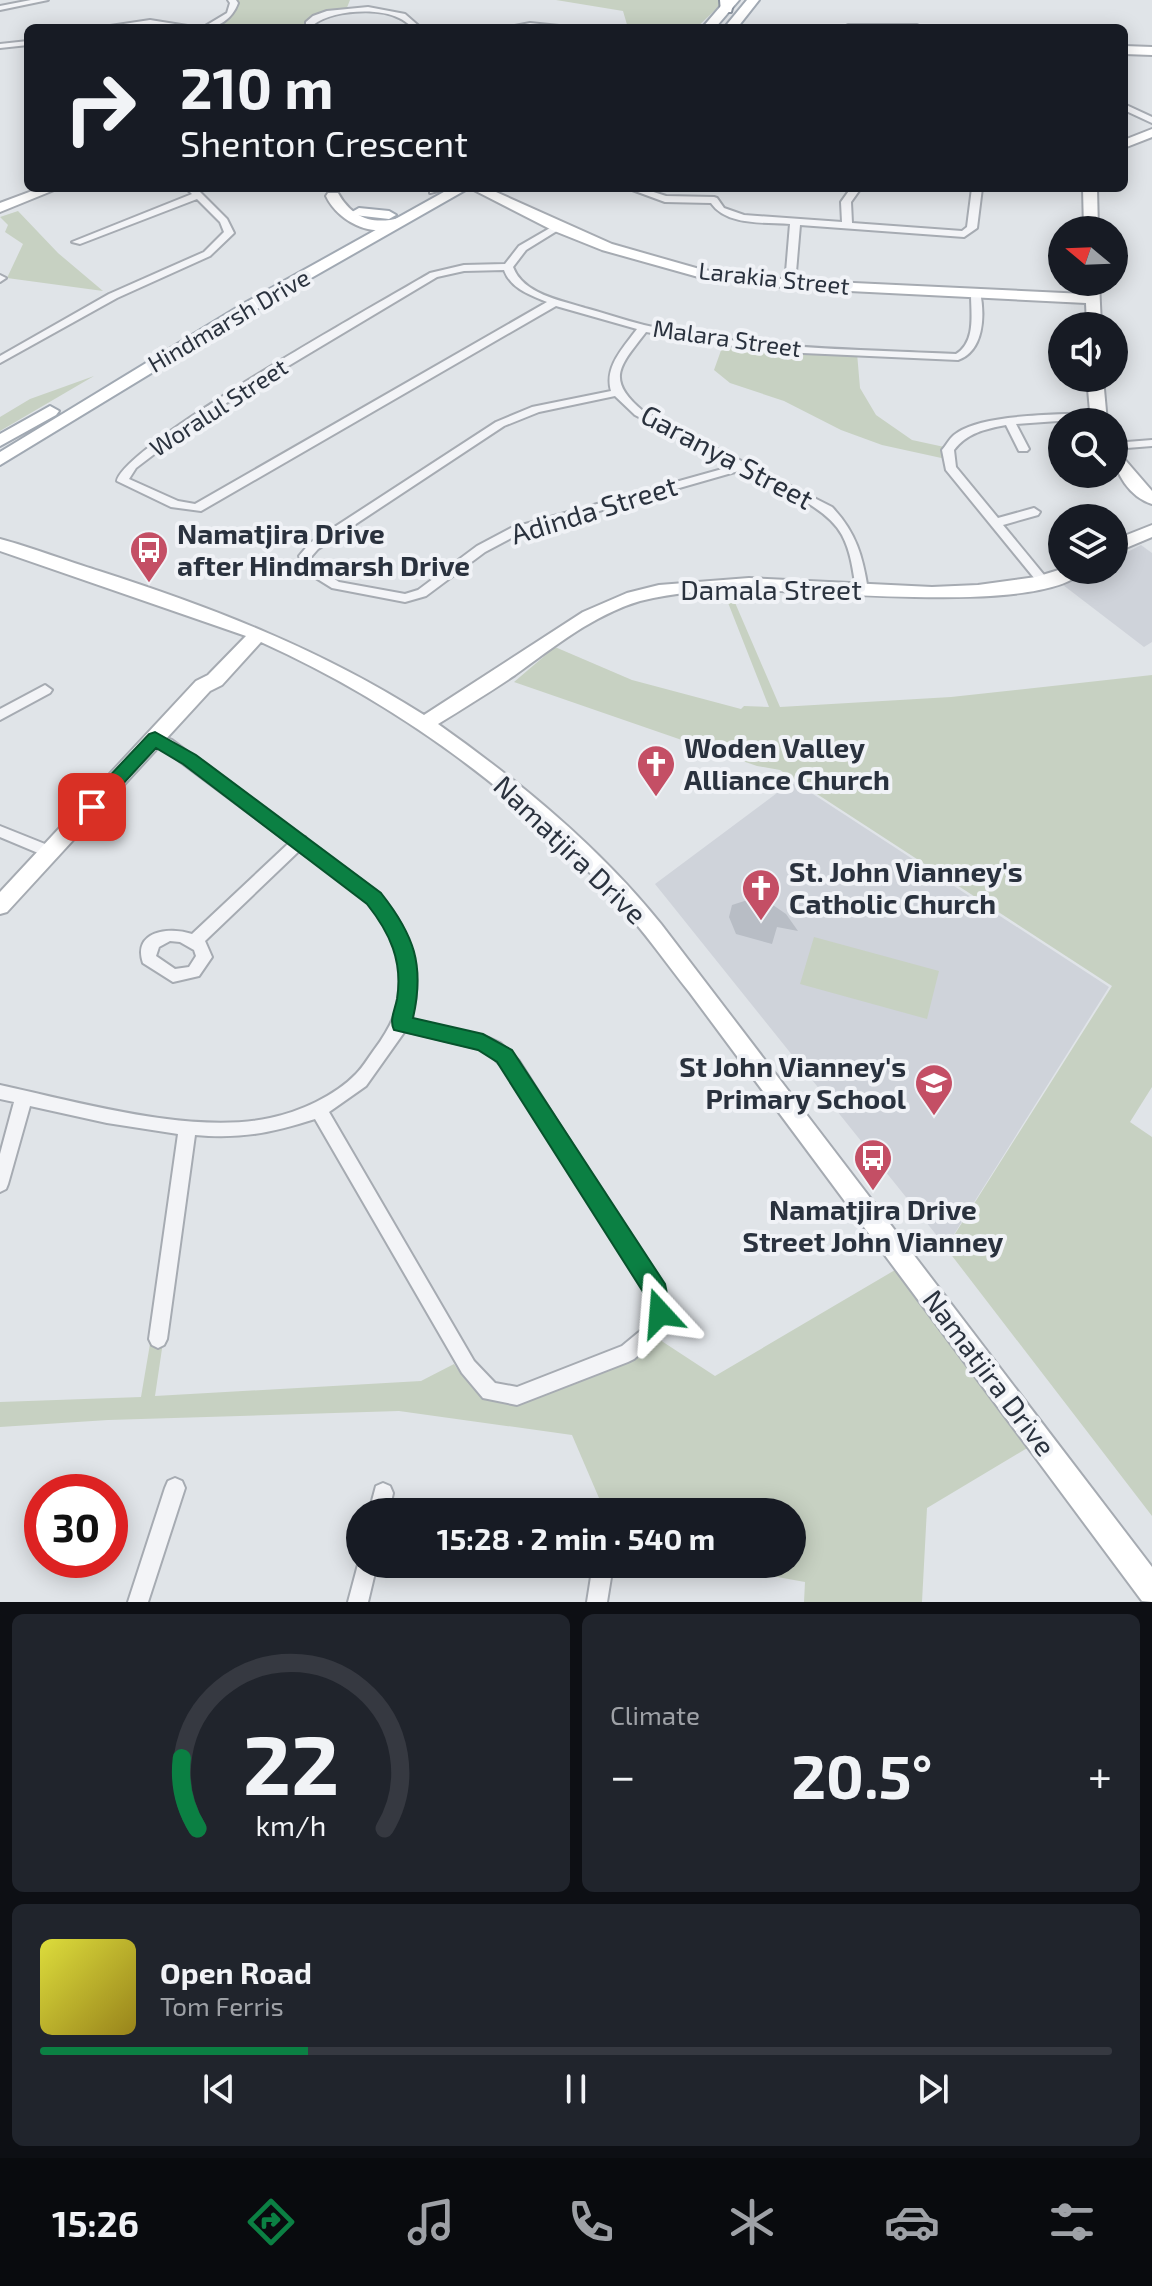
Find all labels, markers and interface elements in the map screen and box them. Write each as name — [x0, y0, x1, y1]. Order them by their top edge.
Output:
text: 210 m — [180, 53, 334, 120]
icon: right — [48, 56, 152, 160]
text: Shenton Crescent — [180, 121, 468, 164]
north arrow — [1048, 216, 1128, 296]
map controls — [1048, 216, 1128, 584]
street label: Larakia Street — [697, 255, 851, 300]
street label: Hindmarsh Drive — [142, 262, 314, 378]
button: sound — [1048, 312, 1128, 392]
street label: Malara Street — [651, 313, 803, 362]
street label: Woralul Street — [144, 352, 292, 462]
street label: Garanya Street — [636, 397, 819, 516]
button: search — [1048, 408, 1128, 488]
street label: Adinda Street — [506, 468, 681, 550]
button: layers — [1048, 504, 1128, 584]
place label: Namatjira Drive after Hindmarsh Drive — [177, 516, 470, 582]
bus stop icon: Namatjira Drive after Hindmarsh Drive — [128, 529, 170, 584]
street label: Damala Street — [680, 572, 862, 606]
place label: Woden Valley Alliance Church — [684, 730, 890, 796]
church icon: Woden Valley Alliance Church — [635, 743, 677, 798]
street label: Namatjira Drive — [487, 768, 654, 931]
pin — [58, 773, 126, 841]
icon: arrive — [70, 785, 114, 829]
place label: St. John Vianney's Catholic Church — [789, 854, 1023, 920]
church icon: St. John Vianney's Catholic Church — [740, 867, 782, 922]
place label: St John Vianney's Primary School — [679, 1049, 907, 1115]
school or university icon: St John Vianney's Primary School — [913, 1062, 955, 1117]
bus stop icon: Namatjira Drive Street John Vianney — [852, 1137, 894, 1192]
place label: Namatjira Drive Street John Vianney — [743, 1192, 1004, 1258]
position arrow — [618, 1271, 702, 1355]
street label: Namatjira Drive — [916, 1283, 1063, 1462]
speed limit sign: 30 — [24, 1474, 128, 1578]
text: 15:28 · 2 min · 540 m — [437, 1520, 715, 1556]
text: Climate — [610, 1699, 700, 1730]
text: 22 — [243, 1712, 339, 1812]
text: 20.5° — [791, 1739, 932, 1811]
text: − — [610, 1748, 636, 1801]
text: + — [1088, 1748, 1112, 1801]
text: km/h — [256, 1807, 326, 1842]
text: Open Road — [160, 1954, 312, 1990]
text: Tom Ferris — [160, 1990, 284, 2021]
icon: previous — [197, 2067, 241, 2111]
icon: pause — [554, 2067, 598, 2111]
icon: next — [911, 2067, 955, 2111]
icon: directions — [243, 2194, 299, 2250]
icon: music — [403, 2194, 459, 2250]
icon: phone — [563, 2194, 619, 2250]
icon: climate — [724, 2194, 780, 2250]
icon: car — [884, 2194, 940, 2250]
icon: filters — [1044, 2194, 1100, 2250]
text: 15:26 — [52, 2201, 139, 2244]

